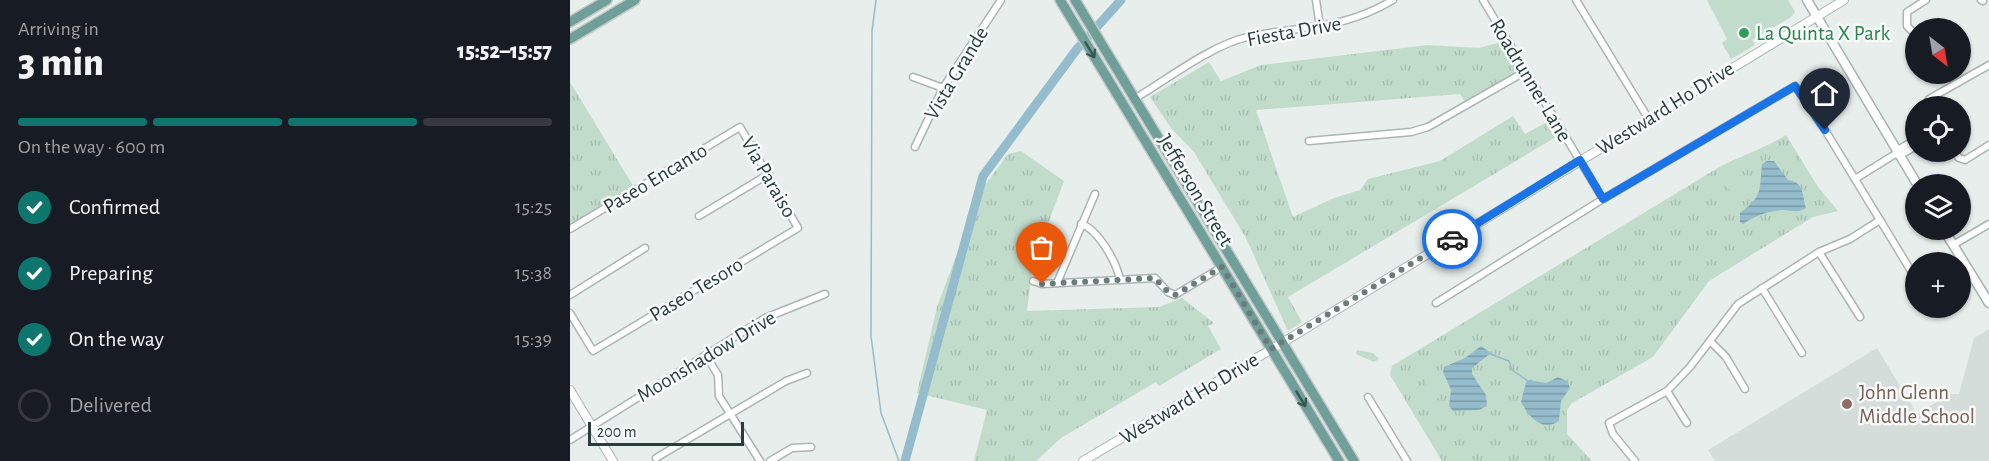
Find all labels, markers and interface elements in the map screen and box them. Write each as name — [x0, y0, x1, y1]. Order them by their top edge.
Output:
street label: Fiesta Drive — [1245, 13, 1343, 50]
street label: Roadrunner Lane — [1486, 15, 1575, 145]
north arrow — [1905, 18, 1971, 84]
map controls — [1905, 18, 1971, 318]
text: Arriving in — [18, 19, 99, 39]
street label: Vista Grande — [921, 23, 992, 123]
place label: La Quinta X Park — [1756, 23, 1890, 44]
marker: La Quinta X Park — [1737, 26, 1751, 40]
text: 15:52–15:57 — [457, 40, 552, 62]
one-way arrow — [1085, 41, 1097, 58]
text: 3 min — [18, 44, 104, 83]
street label: Westward Ho Drive — [1593, 58, 1738, 159]
pin — [1799, 68, 1850, 130]
icon: home — [1808, 77, 1841, 110]
button: locate — [1905, 96, 1971, 162]
street label: Jefferson Street — [1154, 131, 1237, 250]
street label: Via Paraiso — [737, 133, 800, 221]
text: On the way · 600 m — [18, 137, 165, 157]
street label: Paseo Encanto — [600, 139, 711, 218]
button: layers — [1905, 174, 1971, 240]
icon: check — [18, 191, 51, 224]
text: Confirmed — [69, 196, 160, 218]
text: 15:25 — [515, 197, 552, 217]
courier — [1422, 209, 1482, 269]
pin — [1016, 222, 1067, 284]
icon: car — [1436, 223, 1469, 256]
icon: bag — [1025, 231, 1058, 264]
button: + — [1905, 252, 1971, 318]
street label: Paseo Tesoro — [646, 253, 747, 325]
icon: check — [18, 257, 51, 290]
text: Preparing — [69, 262, 153, 284]
text: 15:38 — [514, 263, 552, 283]
street label: Moonshadow Drive — [633, 307, 779, 406]
icon: check — [18, 323, 51, 356]
text: On the way — [69, 328, 164, 350]
text: 15:39 — [515, 329, 552, 349]
street label: Westward Ho Drive — [1116, 349, 1262, 448]
place label: John Glenn Middle School — [1859, 382, 1975, 427]
one-way arrow — [1296, 390, 1308, 407]
text: Delivered — [69, 394, 152, 416]
marker: John Glenn Middle School — [1840, 397, 1854, 411]
scale bar — [588, 419, 744, 446]
text: 200 m — [597, 424, 637, 440]

